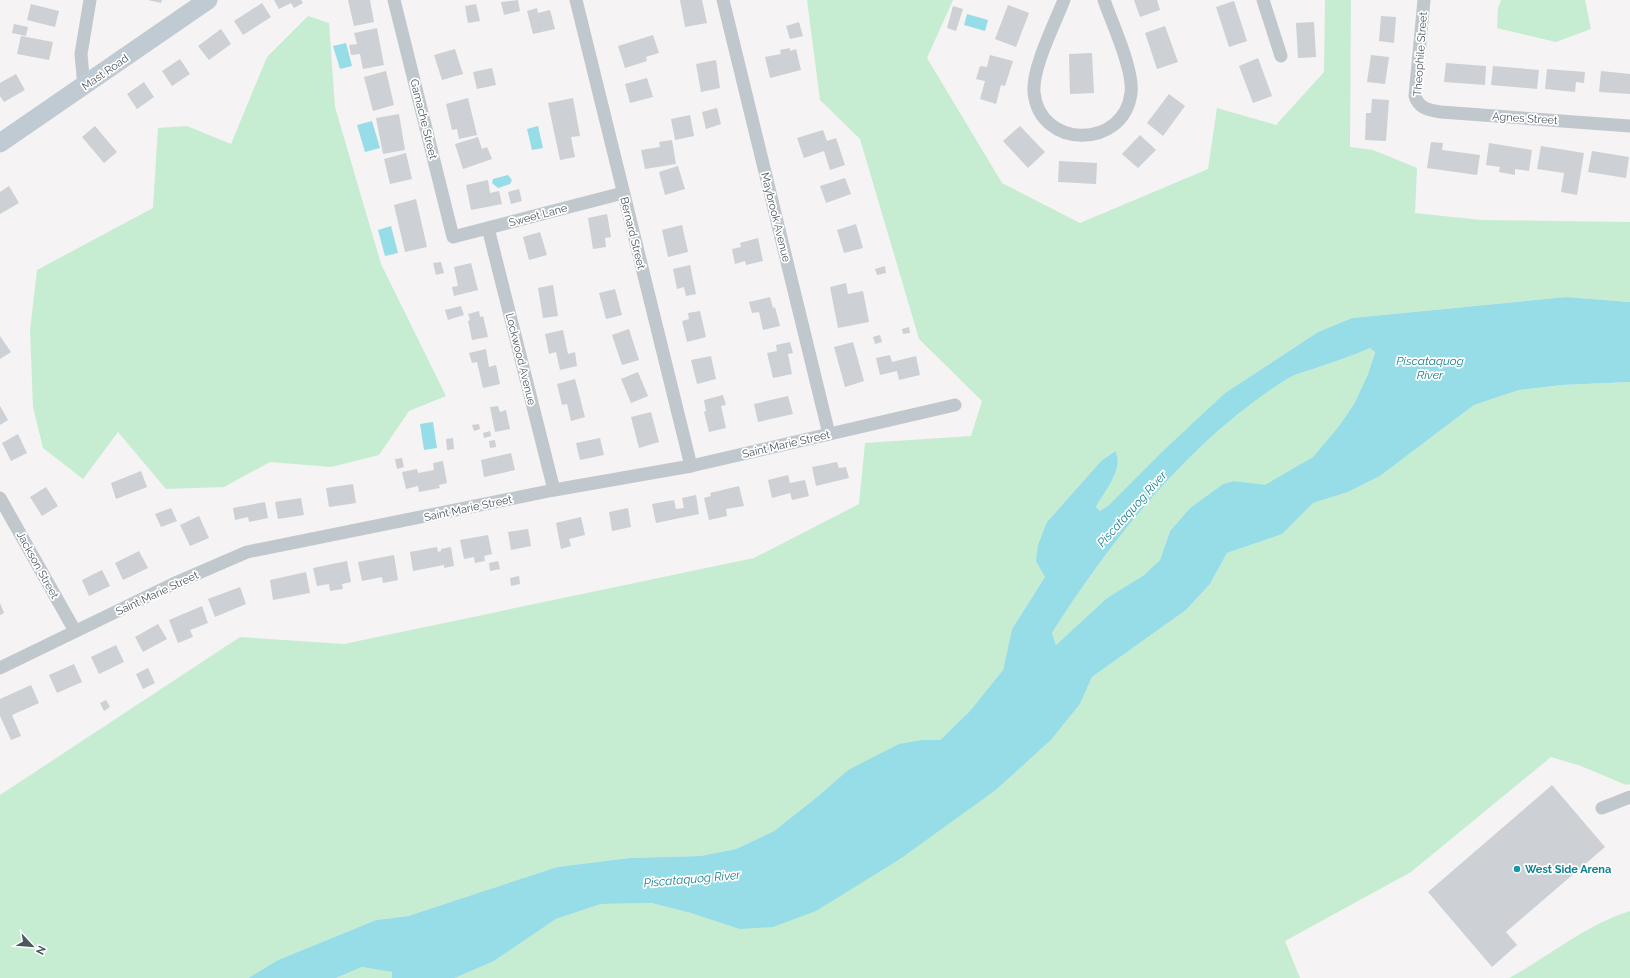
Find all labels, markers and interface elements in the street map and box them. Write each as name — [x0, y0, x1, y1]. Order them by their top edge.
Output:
street label: Theophile Street — [1411, 11, 1430, 97]
street label: Mast Road — [80, 52, 131, 93]
street label: Gamache Street — [407, 78, 440, 161]
street label: Agnes Street — [1492, 110, 1558, 127]
street label: Maybrook Avenue — [758, 171, 793, 264]
street label: Bernard Street — [617, 196, 648, 271]
street label: Sweet Lane — [508, 201, 569, 230]
street label: Lockwood Avenue — [503, 312, 538, 407]
water label: Piscataquog River — [1396, 354, 1464, 382]
street label: Saint Marie Street — [741, 428, 831, 461]
water label: Piscataquog River — [1094, 468, 1170, 550]
street label: Saint Marie Street — [423, 493, 514, 524]
street label: Jackson Street — [14, 529, 61, 601]
street label: Saint Marie Street — [114, 569, 201, 618]
place label: West Side Arena — [1525, 863, 1611, 876]
marker: West Side Arena — [1512, 864, 1522, 874]
water label: Piscataquog River — [643, 868, 742, 890]
north arrow — [12, 926, 52, 966]
text: N — [33, 944, 48, 957]

